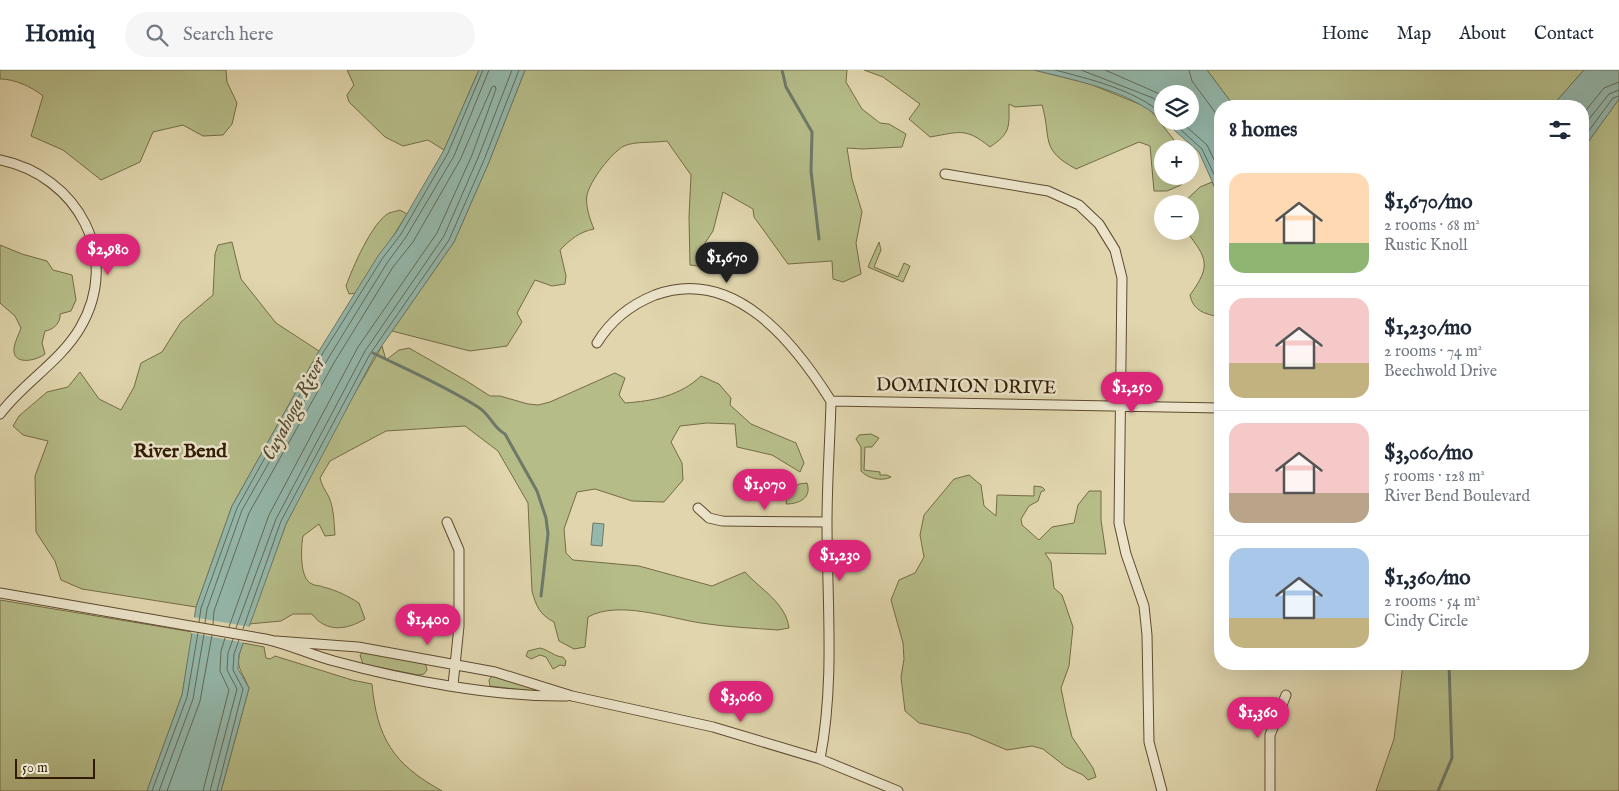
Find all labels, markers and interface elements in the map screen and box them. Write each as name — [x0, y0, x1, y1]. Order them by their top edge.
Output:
search box — [125, 12, 475, 57]
text: Homiq — [25, 19, 95, 50]
icon: search — [143, 21, 171, 49]
text: Search here — [183, 23, 274, 47]
text: Home — [1322, 23, 1369, 46]
text: Map — [1397, 23, 1431, 46]
text: About — [1459, 23, 1506, 46]
text: Contact — [1534, 23, 1594, 46]
map controls — [1154, 85, 1199, 240]
button: layers — [1154, 85, 1199, 130]
icon: filters — [1546, 116, 1574, 144]
text: 8 homes — [1229, 117, 1297, 144]
button: + — [1154, 140, 1199, 185]
text: $1,670/mo — [1384, 189, 1473, 216]
icon: home — [1269, 193, 1329, 253]
button: − — [1154, 195, 1199, 240]
text: 2 rooms · 68 m² — [1384, 216, 1480, 236]
pin: $2,980 — [67, 234, 149, 276]
text: Rustic Knoll — [1384, 236, 1468, 256]
text: $2,980 — [87, 240, 129, 260]
pin: $1,670 — [686, 242, 768, 284]
text: $1,670 — [706, 248, 748, 268]
text: $1,230/mo — [1384, 315, 1472, 342]
icon: home — [1269, 318, 1329, 378]
text: 2 rooms · 74 m² — [1384, 342, 1482, 362]
water label: Cuyahoga River — [256, 352, 333, 465]
text: Beechwold Drive — [1384, 362, 1497, 382]
pin: $1,250 — [1091, 372, 1173, 414]
street label: DOMINION DRIVE — [876, 373, 1056, 401]
text: $1,250 — [1112, 378, 1152, 398]
district label: River Bend — [133, 439, 228, 464]
text: $3,060/mo — [1384, 440, 1473, 467]
icon: home — [1269, 443, 1329, 503]
text: 5 rooms · 128 m² — [1384, 467, 1485, 487]
pin: $1,070 — [724, 468, 806, 511]
text: $1,070 — [744, 475, 786, 495]
text: River Bend Boulevard — [1384, 487, 1530, 507]
pin: $1,230 — [799, 540, 881, 582]
text: $1,230 — [820, 546, 860, 566]
text: $1,360/mo — [1384, 565, 1471, 592]
icon: home — [1269, 568, 1329, 628]
text: 2 rooms · 54 m² — [1384, 592, 1481, 612]
pin: $1,400 — [387, 604, 469, 646]
text: $1,400 — [406, 610, 450, 630]
text: Cindy Circle — [1384, 612, 1468, 632]
pin: $3,060 — [700, 680, 782, 723]
text: $3,060 — [720, 687, 762, 707]
pin: $1,360 — [1217, 696, 1299, 739]
text: $1,360 — [1238, 703, 1278, 723]
scale bar — [15, 756, 95, 779]
text: 50 m — [22, 759, 48, 777]

